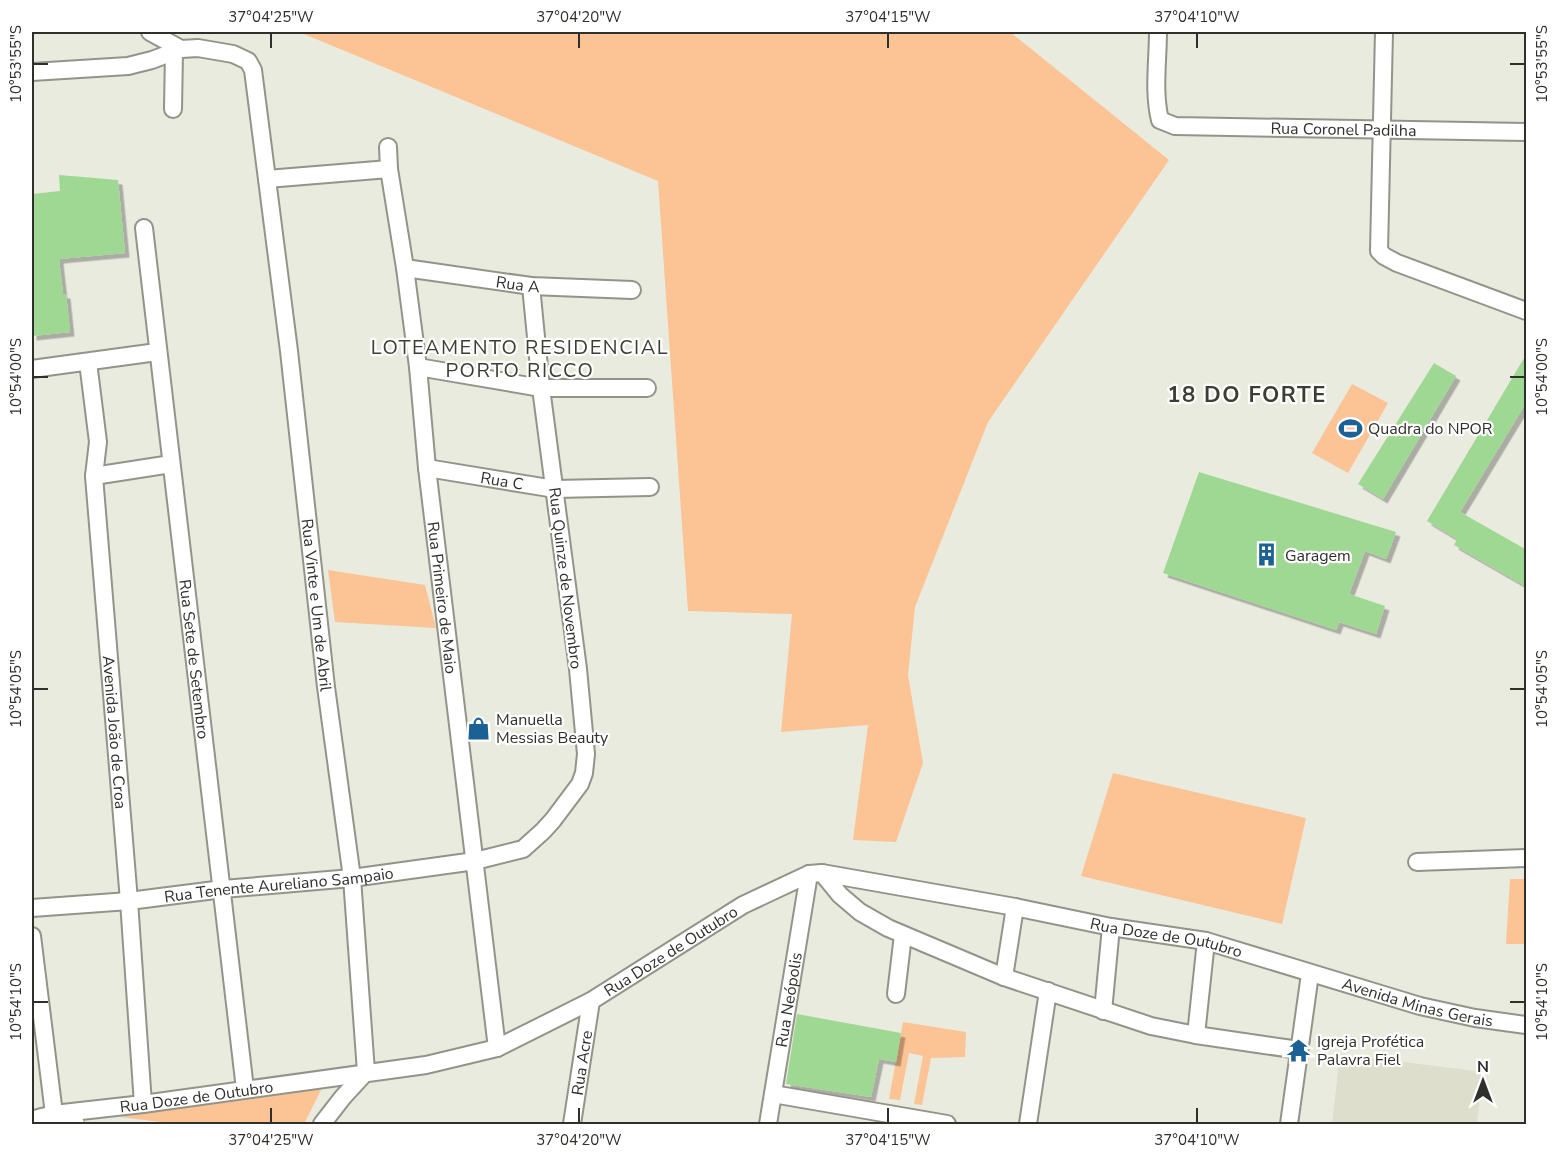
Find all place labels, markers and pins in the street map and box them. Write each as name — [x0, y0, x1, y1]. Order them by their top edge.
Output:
sports icon: Quadra do NPOR — [1337, 415, 1363, 441]
place label: Quadra do NPOR — [1368, 418, 1493, 440]
building icon: Garagem — [1254, 542, 1280, 568]
place label: Garagem — [1285, 545, 1351, 567]
place label: Manuella Messias Beauty — [496, 709, 609, 749]
shop icon: Manuella Messias Beauty — [465, 715, 491, 741]
place label: Igreja Profética Palavra Fiel — [1317, 1031, 1424, 1071]
temple icon: Igreja Profética Palavra Fiel — [1286, 1037, 1312, 1063]

